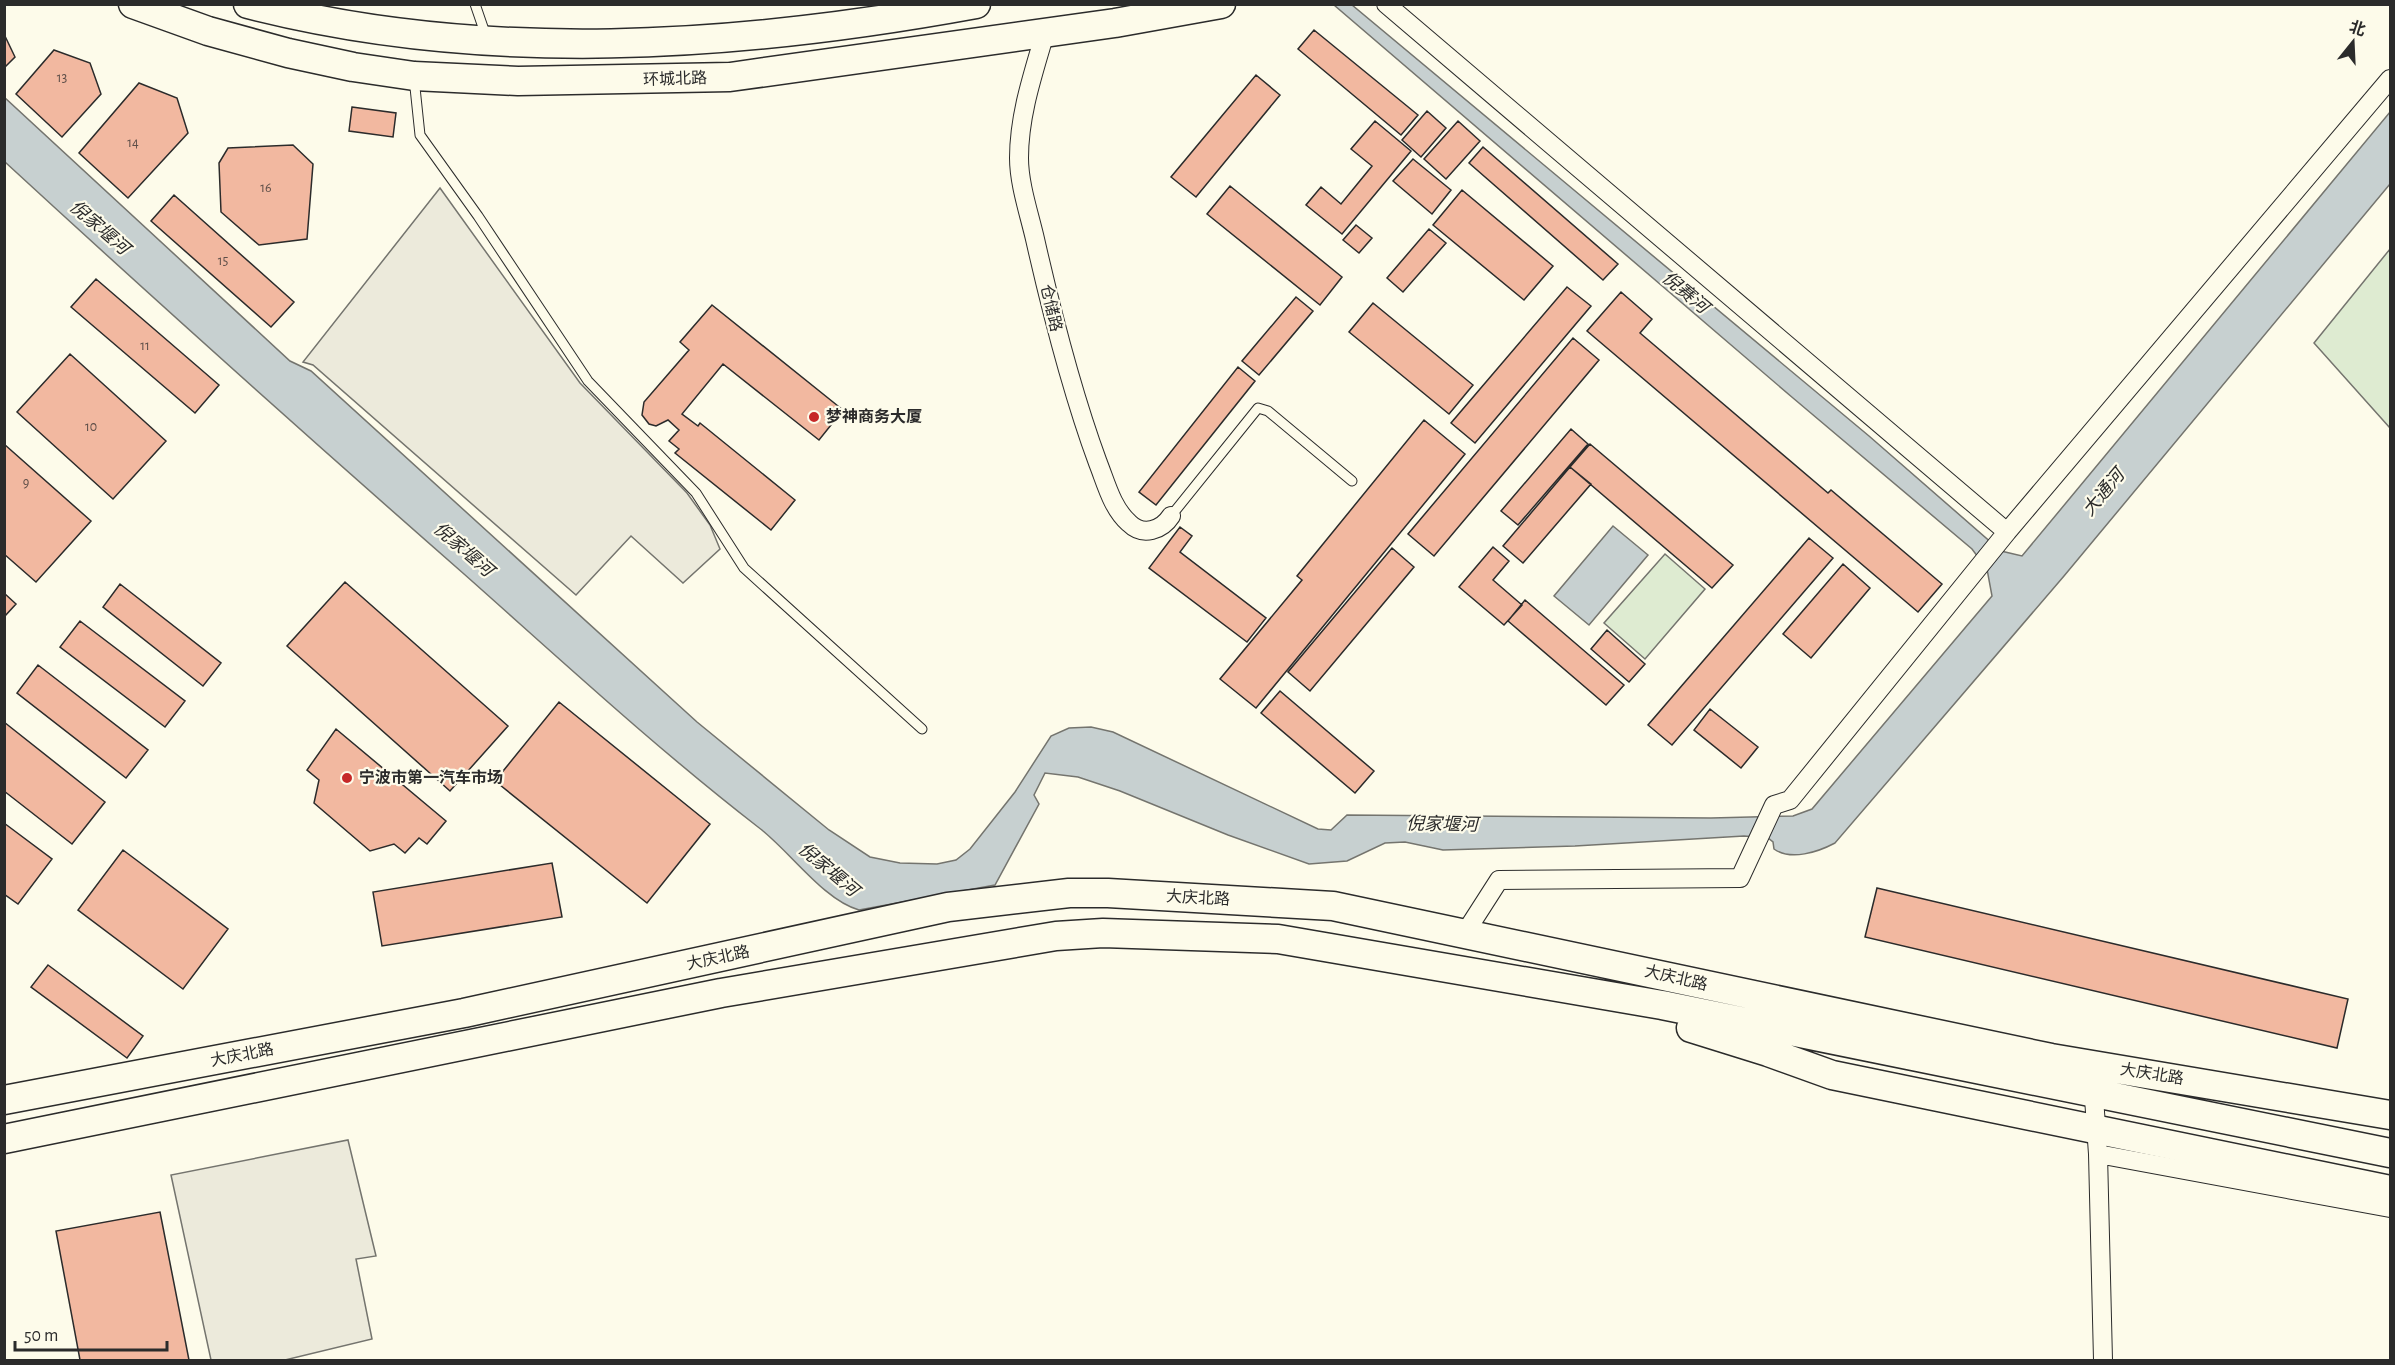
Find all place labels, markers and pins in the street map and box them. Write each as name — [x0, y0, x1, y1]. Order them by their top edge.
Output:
place label: 梦神商务大厦 — [826, 407, 922, 425]
marker: 梦神商务大厦 — [807, 410, 821, 424]
place label: 宁波市第一汽车市场 — [359, 769, 503, 786]
marker: 宁波市第一汽车市场 — [340, 771, 354, 785]

